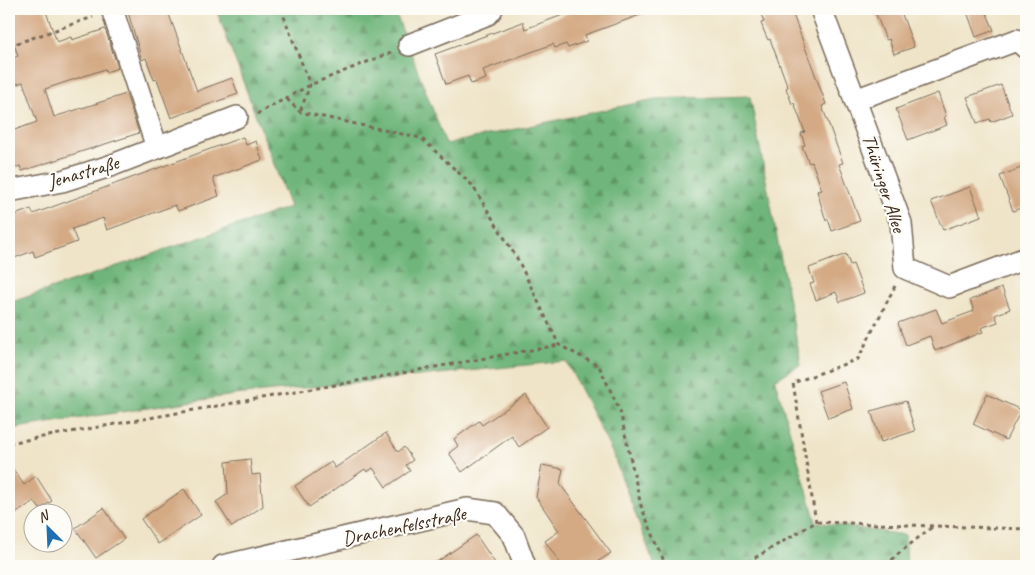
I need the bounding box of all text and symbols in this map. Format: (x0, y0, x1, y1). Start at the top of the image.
street label: Thüringer Allee (856, 131, 912, 237)
street label: Jenastraße (44, 150, 123, 194)
street label: Drachenfelsstraße (340, 500, 469, 551)
north arrow (22, 502, 72, 552)
text: N (35, 506, 52, 526)

